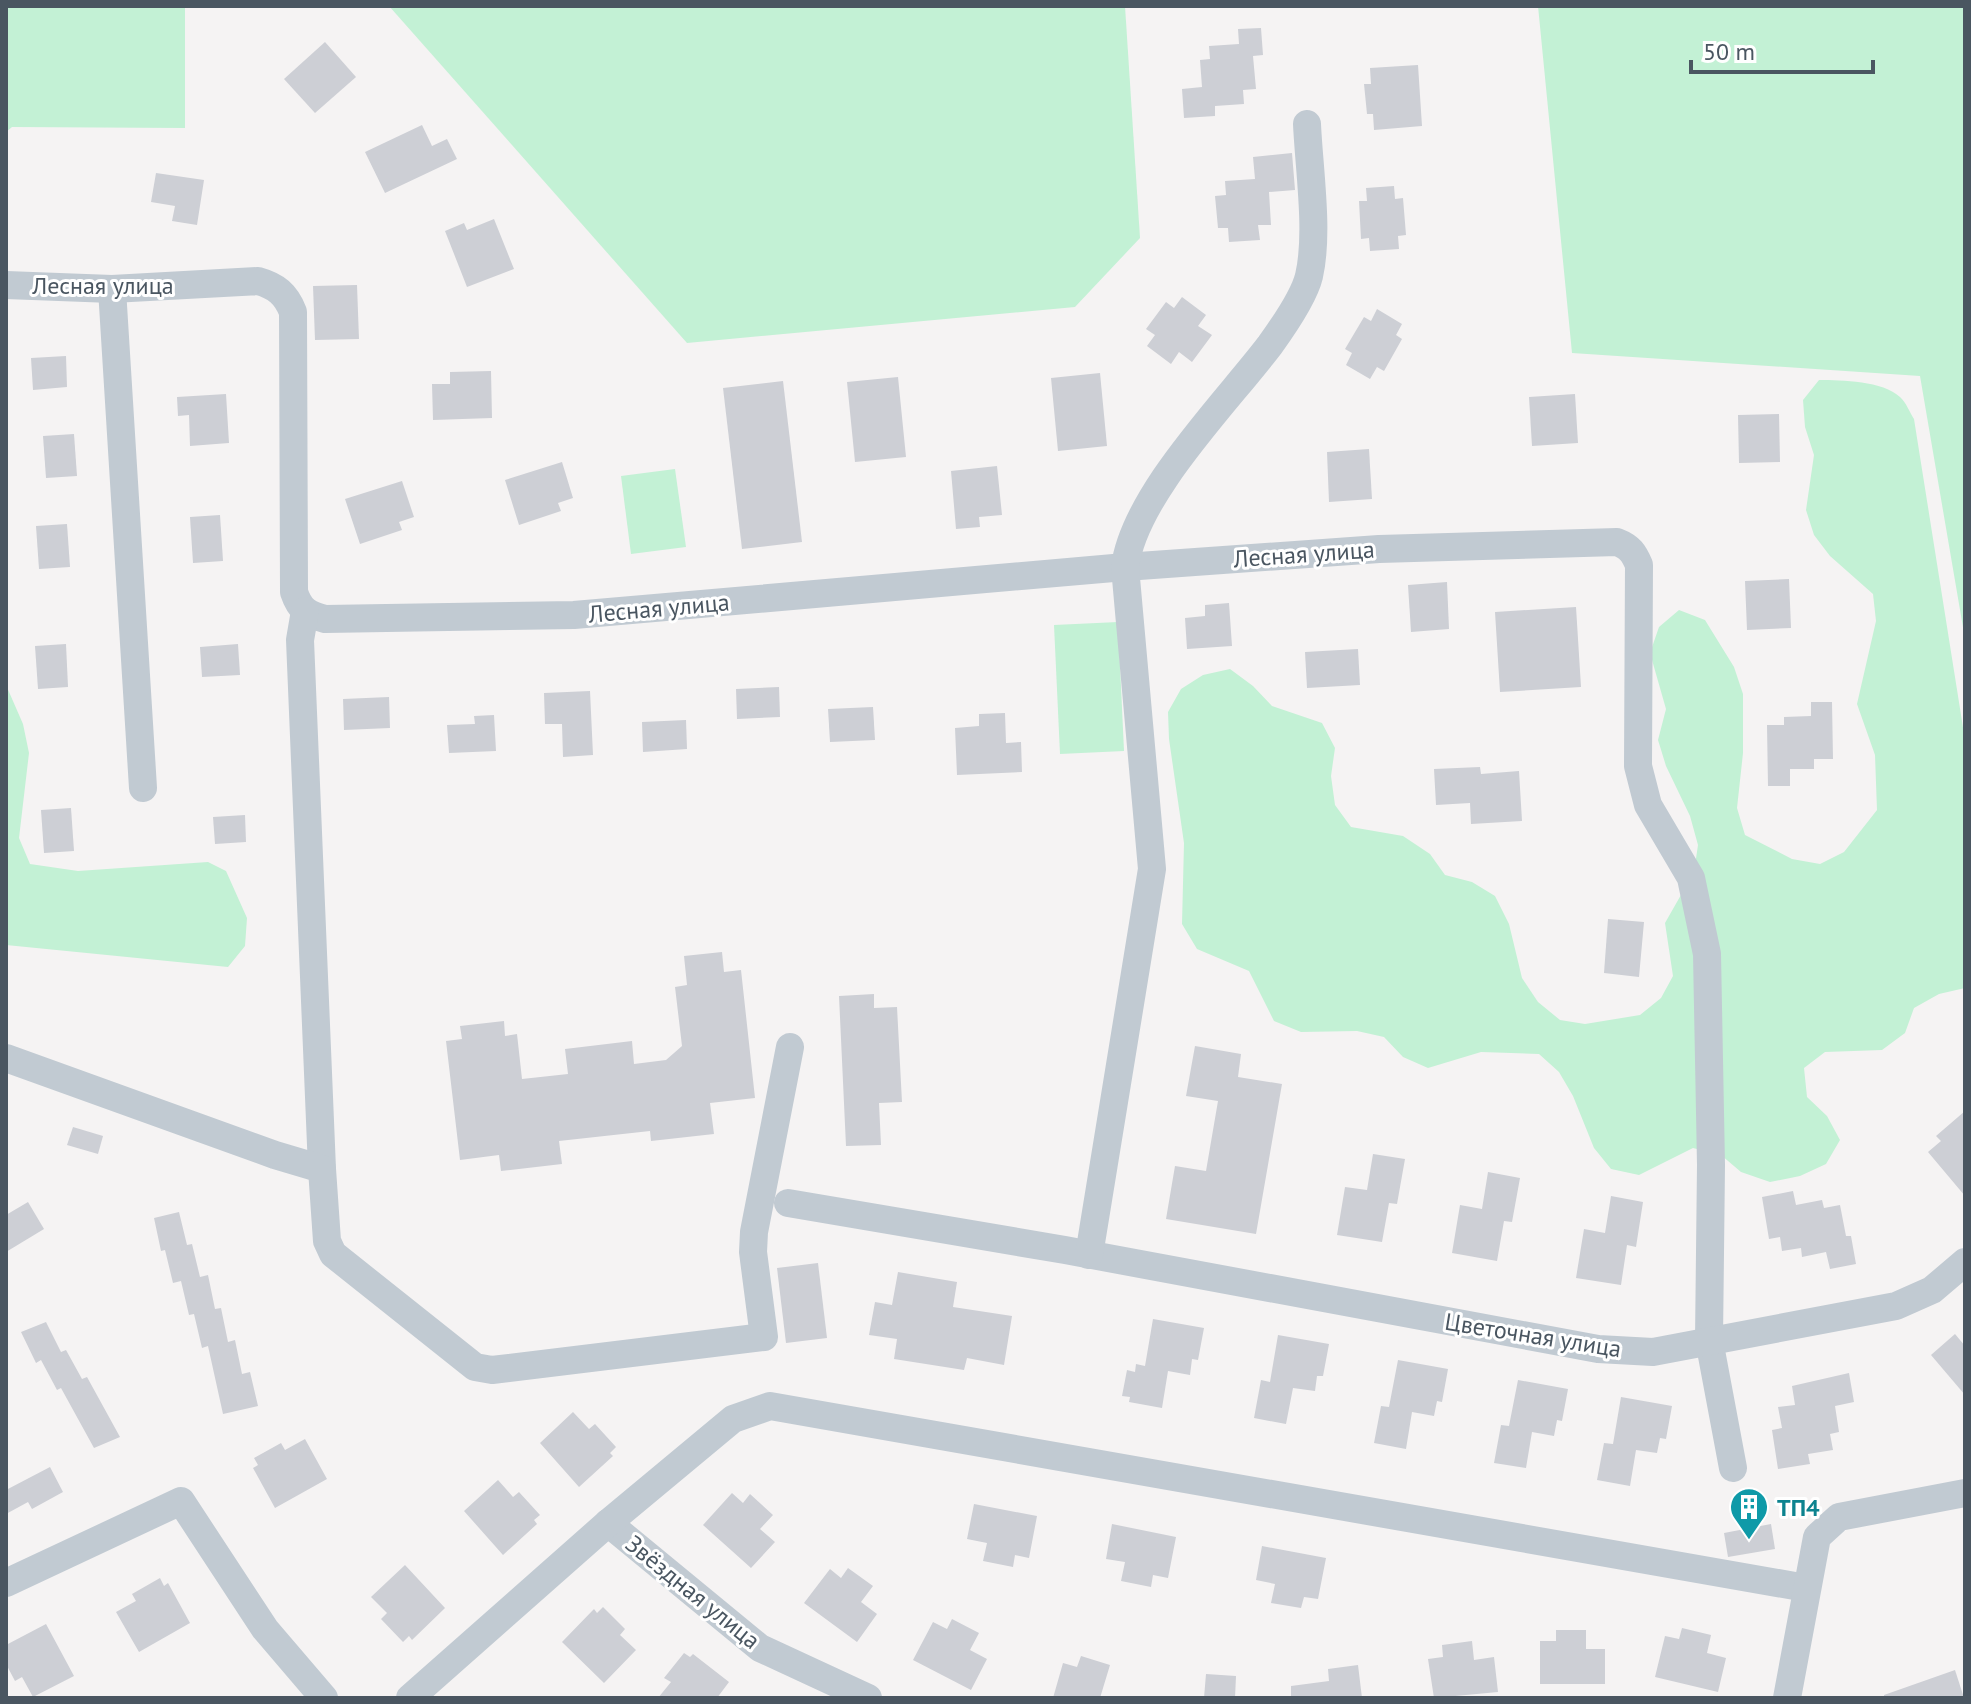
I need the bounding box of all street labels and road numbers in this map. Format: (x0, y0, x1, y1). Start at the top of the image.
street label: Лесная улица (31, 270, 174, 301)
street label: Лесная улица (1231, 534, 1376, 574)
street label: Лесная улица (586, 586, 731, 630)
street label: Цветочная улица (1443, 1306, 1623, 1364)
street label: Звёздная улица (619, 1528, 767, 1656)

